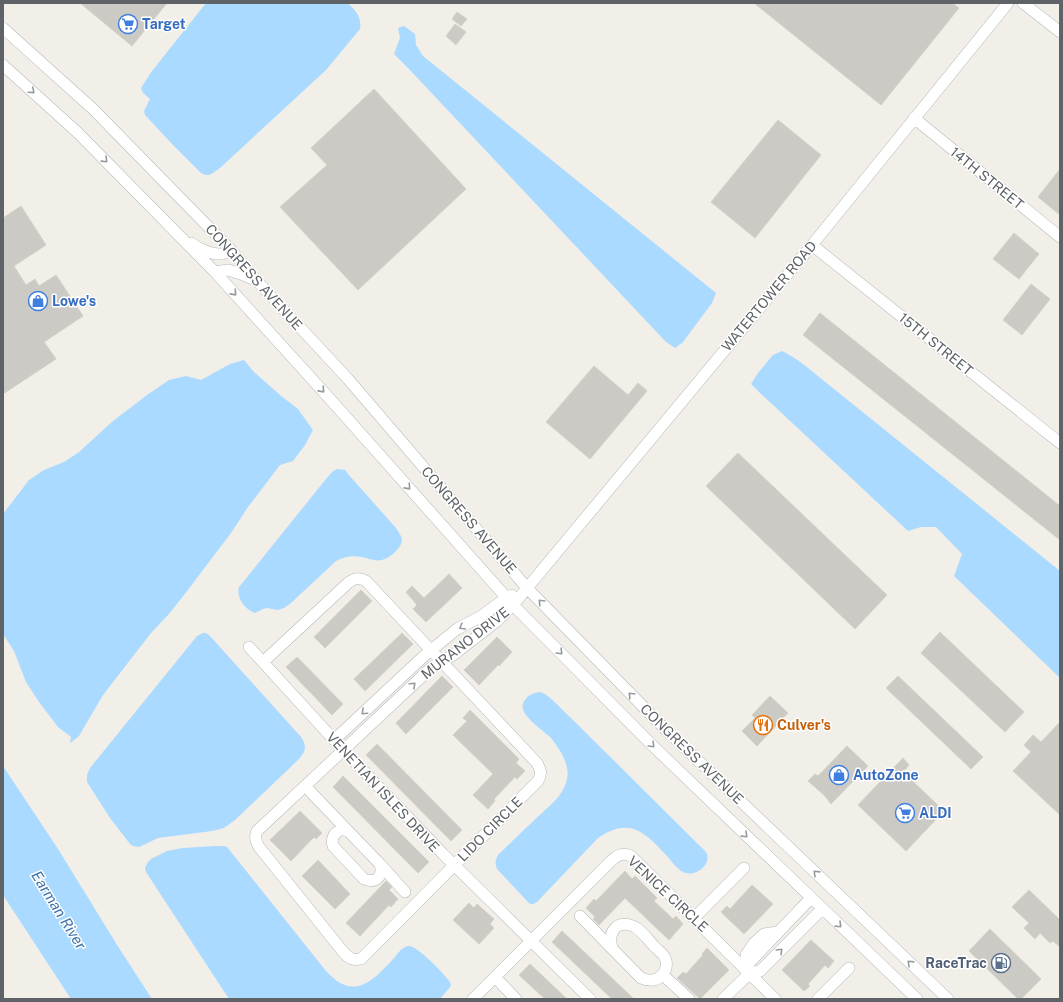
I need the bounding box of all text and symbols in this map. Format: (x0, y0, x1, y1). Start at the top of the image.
supermarket icon: Target (117, 13, 139, 35)
place label: Target (142, 16, 186, 32)
one-way arrow (27, 87, 35, 94)
street label: 14TH STREET (947, 144, 1027, 212)
one-way arrow (100, 155, 108, 163)
street label: CONGRESS AVENUE (202, 221, 306, 333)
street label: WATERTOWER ROAD (718, 238, 820, 354)
one-way arrow (230, 288, 237, 296)
shop icon: Lowe's (27, 290, 49, 312)
place label: Lowe's (52, 293, 96, 309)
street label: 15TH STREET (896, 309, 976, 379)
one-way arrow (317, 385, 324, 392)
street label: CONGRESS AVENUE (418, 463, 520, 577)
one-way arrow (403, 482, 410, 489)
one-way arrow (538, 599, 546, 607)
street label: MURANO DRIVE (418, 604, 512, 682)
one-way arrow (459, 622, 466, 629)
one-way arrow (555, 647, 563, 655)
one-way arrow (408, 682, 416, 690)
one-way arrow (629, 692, 636, 700)
street label: CONGRESS AVENUE (637, 701, 747, 807)
one-way arrow (361, 707, 369, 715)
restaurant icon: Culver's (752, 714, 774, 736)
place label: Culver's (777, 717, 831, 733)
street label: VENETIAN ISLES DRIVE (323, 729, 443, 855)
one-way arrow (647, 740, 655, 748)
shop icon: AutoZone (828, 764, 850, 786)
place label: AutoZone (853, 767, 919, 783)
street label: LIDO CIRCLE (454, 793, 526, 865)
supermarket icon: ALDI (894, 802, 916, 824)
place label: ALDI (919, 805, 952, 821)
one-way arrow (740, 830, 748, 838)
street label: VENICE CIRCLE (625, 853, 711, 935)
water label: Earman River (28, 868, 90, 953)
one-way arrow (813, 870, 821, 878)
one-way arrow (834, 920, 842, 928)
one-way arrow (775, 948, 783, 956)
fuel station icon: RaceTrac (990, 952, 1012, 974)
place label: RaceTrac (925, 955, 987, 971)
one-way arrow (907, 960, 914, 967)

